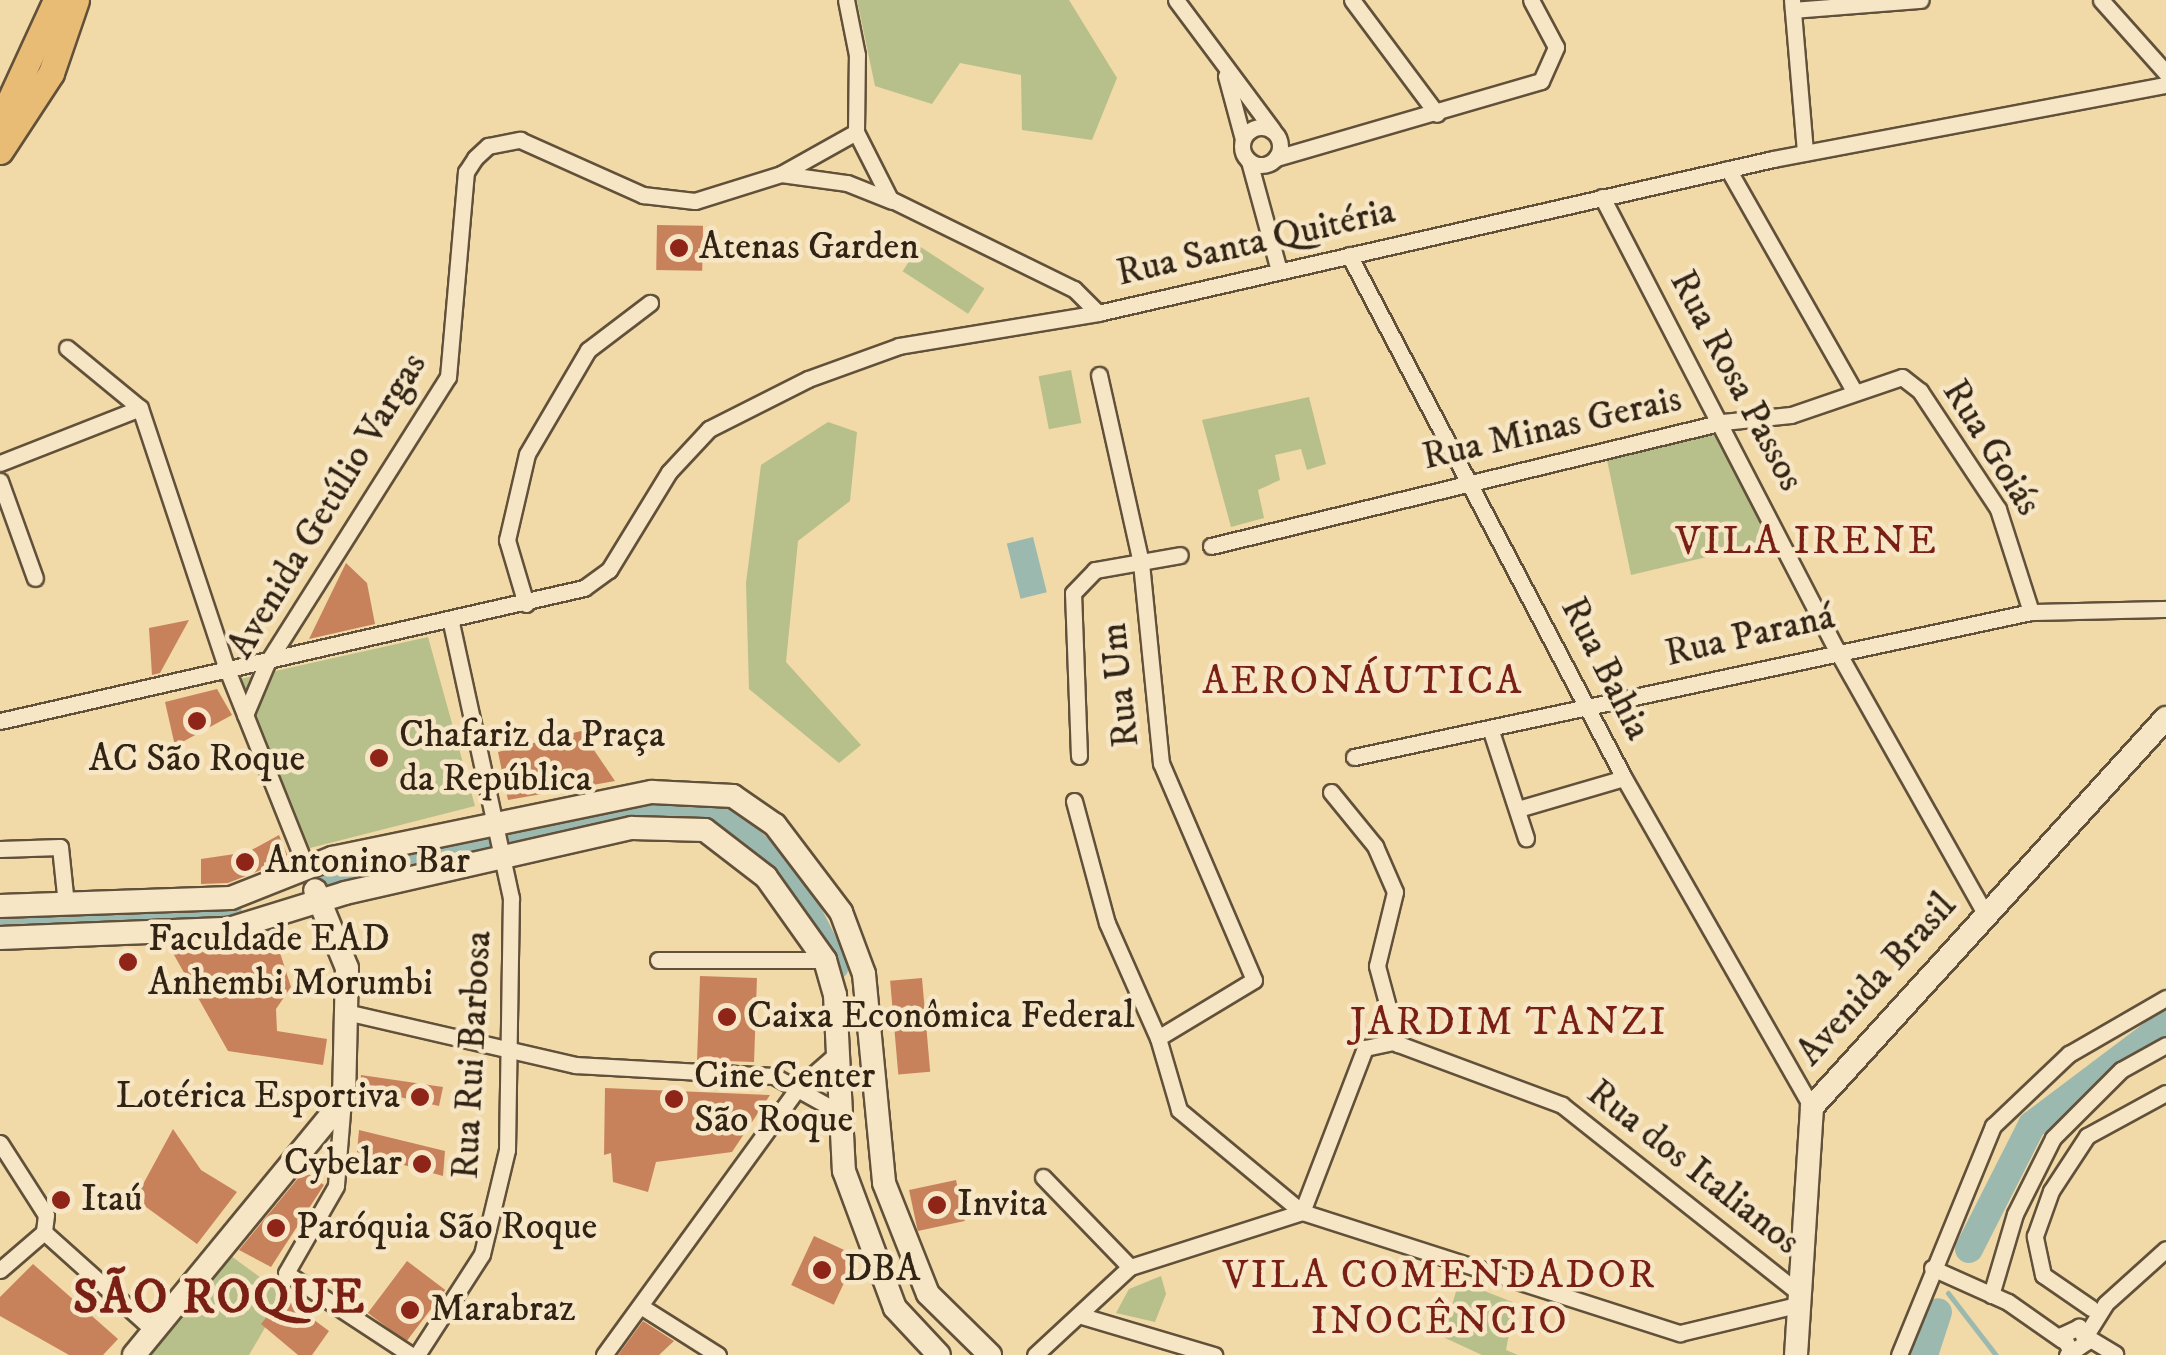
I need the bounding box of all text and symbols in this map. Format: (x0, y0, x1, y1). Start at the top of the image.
street label: Rua Santa Quitéria (1112, 189, 1400, 297)
place label: Atenas Garden (699, 225, 919, 271)
marker: Atenas Garden (668, 237, 690, 259)
street label: Rua Rosa Passos (1659, 263, 1813, 499)
street label: Avenida Getúlio Vargas (219, 345, 437, 667)
street label: Rua Goiás (1931, 372, 2051, 524)
street label: Rua Minas Gerais (1418, 377, 1686, 481)
district label: VILA IRENE (1676, 518, 1938, 566)
street label: Rua Bahia (1550, 590, 1660, 748)
street label: Rua Paraná (1661, 594, 1839, 678)
street label: Rua Um (1092, 620, 1150, 750)
district label: AERONÁUTICA (1202, 658, 1524, 706)
marker: AC São Roque (186, 710, 208, 732)
place label: Chafariz da Praça da República (399, 713, 665, 802)
place label: AC São Roque (89, 737, 305, 783)
marker: Chafariz da Praça da República (368, 747, 390, 769)
place label: Antonino Bar (265, 839, 470, 885)
marker: Antonino Bar (234, 851, 256, 873)
street label: Avenida Brasil (1788, 884, 1966, 1076)
place label: Faculdade EAD Anhembi Morumbi (148, 917, 433, 1006)
street label: Rua Rui Barbosa (444, 930, 502, 1180)
marker: Faculdade EAD Anhembi Morumbi (117, 951, 139, 973)
place label: Caixa Econômica Federal (747, 994, 1135, 1040)
district label: JARDIM TANZI (1350, 999, 1668, 1047)
marker: Caixa Econômica Federal (716, 1006, 738, 1028)
place label: Cine Center São Roque (694, 1054, 875, 1144)
street label: Rua dos Italianos (1577, 1071, 1809, 1265)
place label: Lotérica Esportiva (116, 1074, 400, 1120)
marker: Lotérica Esportiva (409, 1086, 431, 1108)
marker: Cine Center São Roque (663, 1088, 685, 1110)
place label: Cybelar (284, 1141, 402, 1187)
marker: Cybelar (411, 1153, 433, 1175)
place label: Itaú (81, 1177, 143, 1223)
place label: Invita (957, 1182, 1047, 1228)
marker: Itaú (50, 1189, 72, 1211)
marker: Invita (926, 1194, 948, 1216)
place label: Paróquia São Roque (296, 1205, 597, 1251)
marker: Paróquia São Roque (265, 1217, 287, 1239)
place label: DBA (844, 1247, 920, 1293)
district label: VILA COMENDADOR INOCÊNCIO (1223, 1252, 1657, 1346)
marker: DBA (809, 1257, 835, 1283)
district label: SÃO ROQUE (73, 1270, 367, 1328)
place label: Marabraz (430, 1287, 576, 1333)
marker: Marabraz (399, 1299, 421, 1321)

